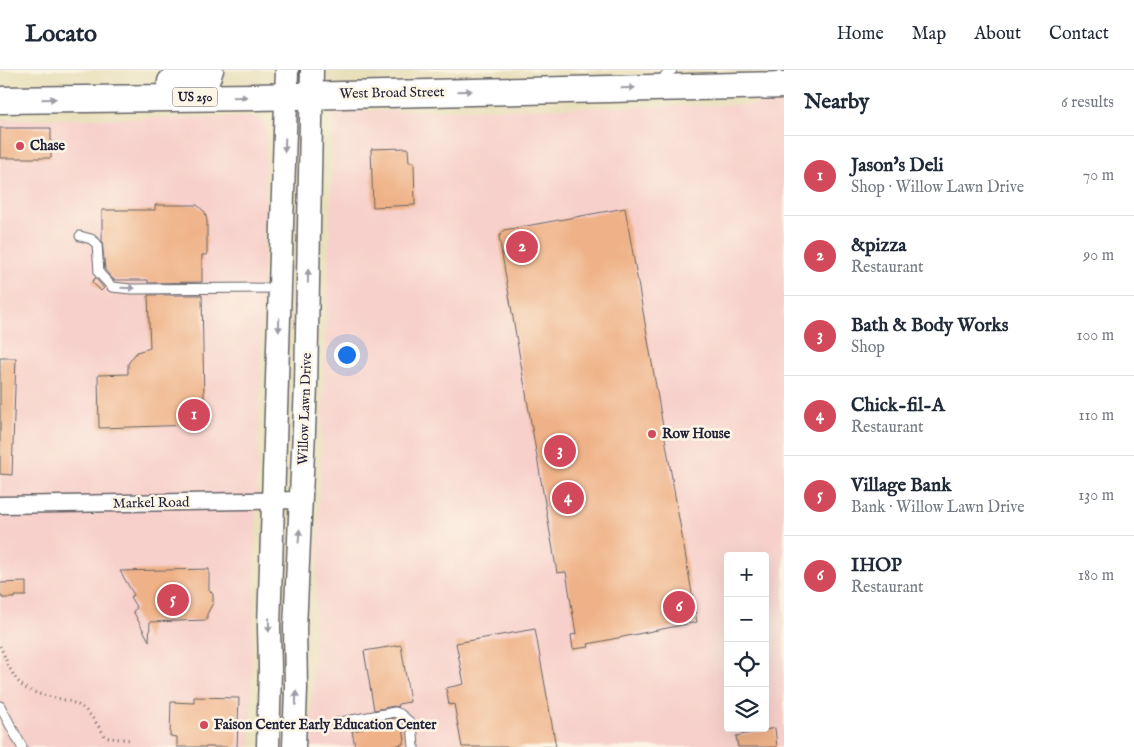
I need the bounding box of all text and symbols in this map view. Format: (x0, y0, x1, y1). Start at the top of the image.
text: Locato (25, 19, 97, 50)
text: Home (837, 23, 884, 46)
text: Map (912, 23, 946, 46)
text: About (974, 23, 1021, 46)
text: Contact (1049, 23, 1109, 46)
street label: West Broad Street (339, 83, 445, 103)
one-way arrow (620, 84, 636, 92)
one-way arrow (458, 87, 474, 95)
road number: US 250 (172, 88, 218, 106)
text: Nearby (804, 89, 869, 116)
one-way arrow (232, 93, 248, 101)
text: 6 results (1061, 93, 1114, 113)
one-way arrow (41, 95, 57, 103)
place label: Chase (30, 137, 65, 155)
one-way arrow (281, 137, 289, 153)
marker: Chase (14, 140, 26, 152)
text: Jason's Deli (851, 154, 944, 178)
text: 1 (817, 166, 823, 186)
text: 70 m (1083, 166, 1114, 186)
text: Shop · Willow Lawn Drive (851, 178, 1024, 198)
pin: 2 (506, 228, 538, 266)
text: &pizza (851, 234, 906, 258)
text: 2 (816, 246, 824, 266)
text: 90 m (1083, 246, 1114, 266)
text: Restaurant (851, 258, 924, 278)
one-way arrow (304, 268, 312, 284)
one-way arrow (120, 285, 136, 293)
text: Bath & Body Works (851, 314, 1008, 338)
one-way arrow (275, 317, 283, 333)
text: 3 (817, 326, 823, 346)
text: 100 m (1077, 326, 1114, 346)
text: Shop (851, 338, 885, 358)
your location (334, 342, 360, 368)
street label: Willow Lawn Drive (294, 352, 316, 466)
text: Chick-fil-A (851, 394, 945, 418)
pin: 1 (178, 396, 210, 434)
text: 4 (816, 406, 824, 426)
text: 110 m (1078, 406, 1114, 426)
text: Restaurant (851, 418, 924, 438)
place label: Row House (662, 425, 731, 443)
marker: Row House (646, 428, 658, 440)
pin: 3 (544, 432, 576, 470)
text: Village Bank (851, 474, 951, 498)
pin: 4 (552, 479, 584, 517)
text: 5 (817, 486, 823, 506)
text: 130 m (1078, 486, 1114, 506)
street label: Markel Road (113, 493, 190, 513)
text: Bank · Willow Lawn Drive (851, 498, 1025, 518)
one-way arrow (295, 528, 303, 544)
map controls (724, 552, 769, 732)
button: + (724, 552, 769, 597)
text: IHOP (851, 554, 902, 578)
text: 6 (817, 566, 823, 586)
text: 180 m (1078, 566, 1114, 586)
text: Restaurant (851, 578, 924, 598)
pin: 5 (157, 581, 189, 619)
pin: 6 (663, 588, 695, 626)
button: − (724, 597, 769, 642)
one-way arrow (265, 617, 273, 633)
button: locate (724, 642, 769, 687)
button: layers (724, 687, 769, 732)
one-way arrow (292, 690, 300, 706)
place label: Faison Center Early Education Center (214, 716, 437, 734)
marker: Faison Center Early Education Center (198, 719, 210, 731)

